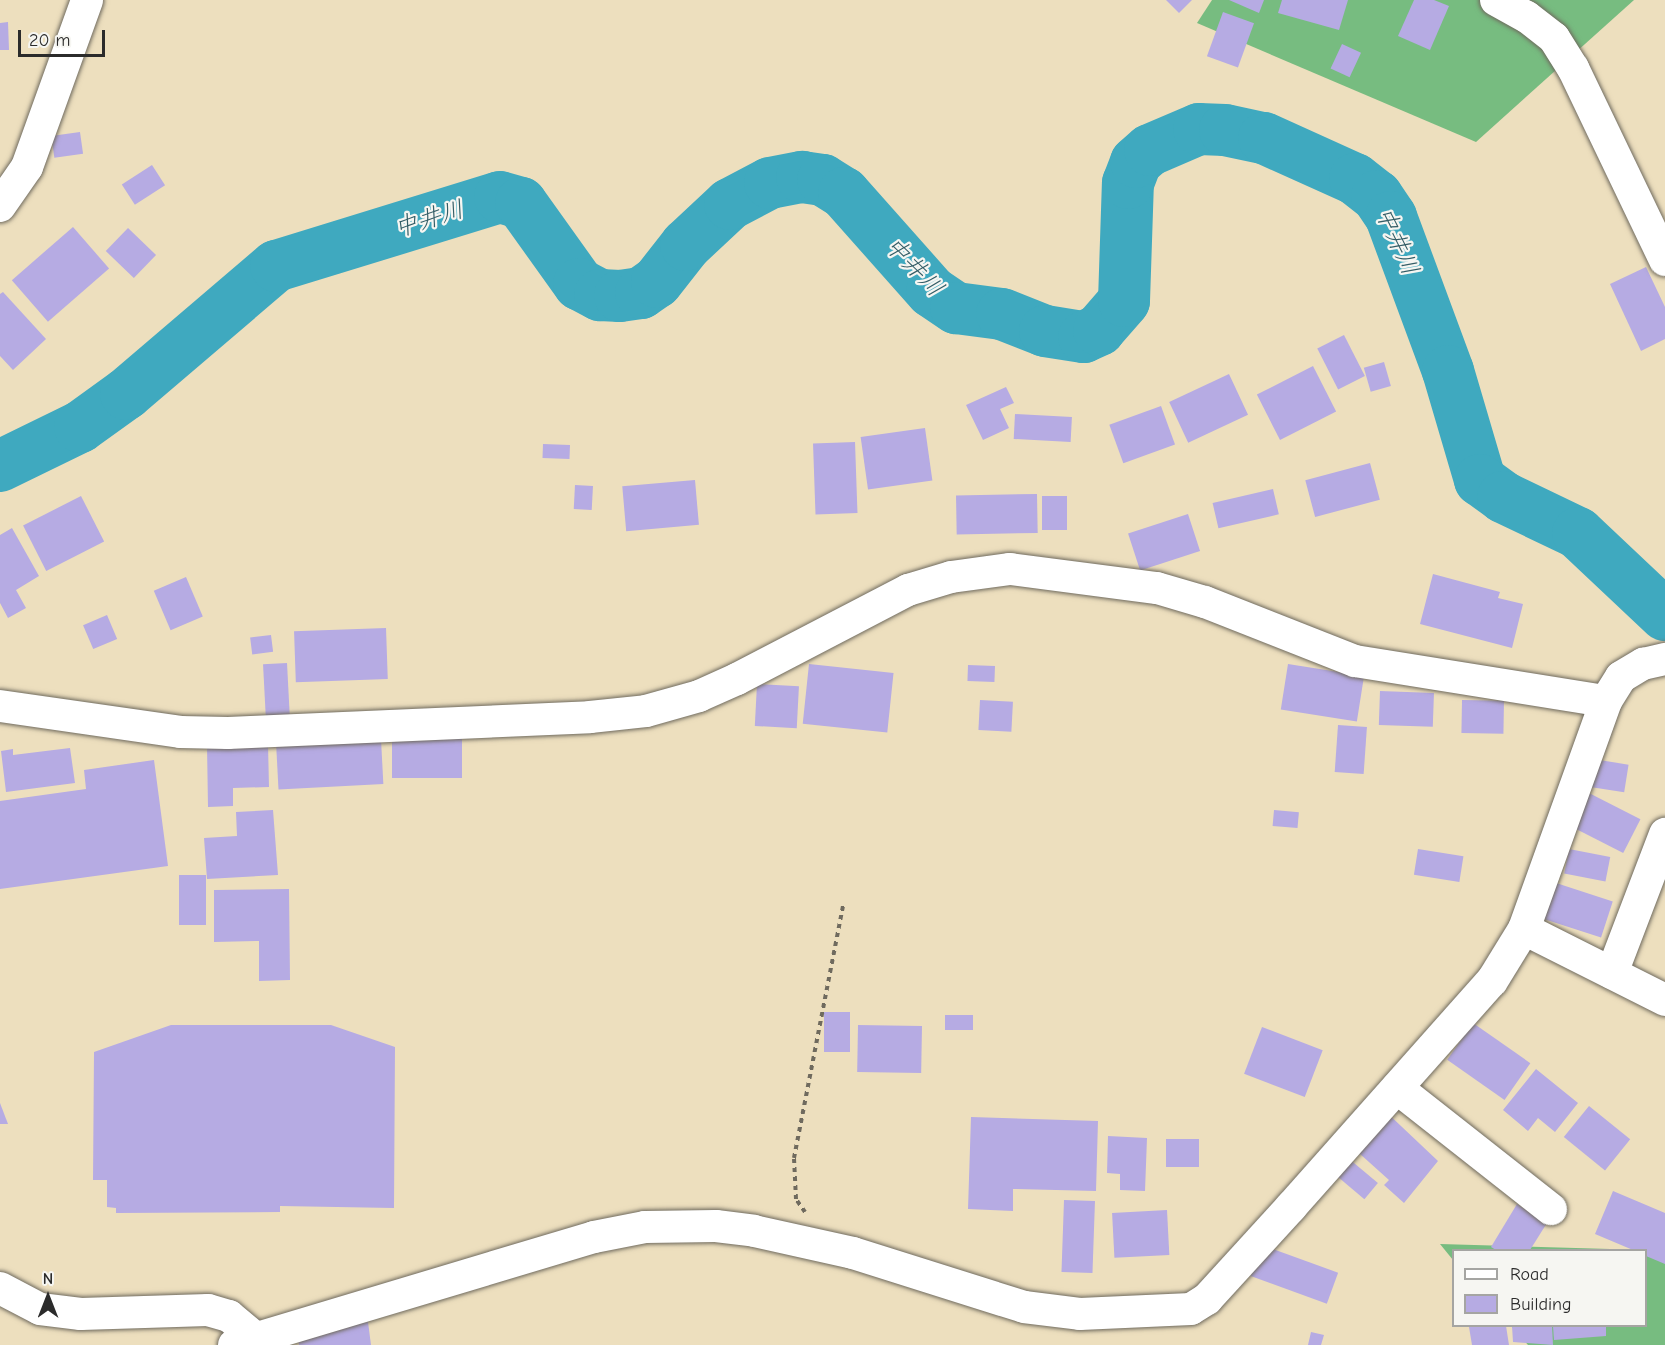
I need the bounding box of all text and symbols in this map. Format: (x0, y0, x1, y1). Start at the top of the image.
scale bar (21, 18, 108, 56)
text: 20 m (29, 30, 70, 51)
water label: 中井川 (390, 195, 468, 243)
water label: 中井川 (1369, 202, 1425, 280)
water label: 中井川 (879, 231, 949, 303)
legend (1452, 1249, 1647, 1327)
text: Road (1510, 1264, 1549, 1285)
north arrow (18, 1267, 78, 1327)
text: N (43, 1270, 53, 1288)
text: Building (1510, 1294, 1572, 1315)

